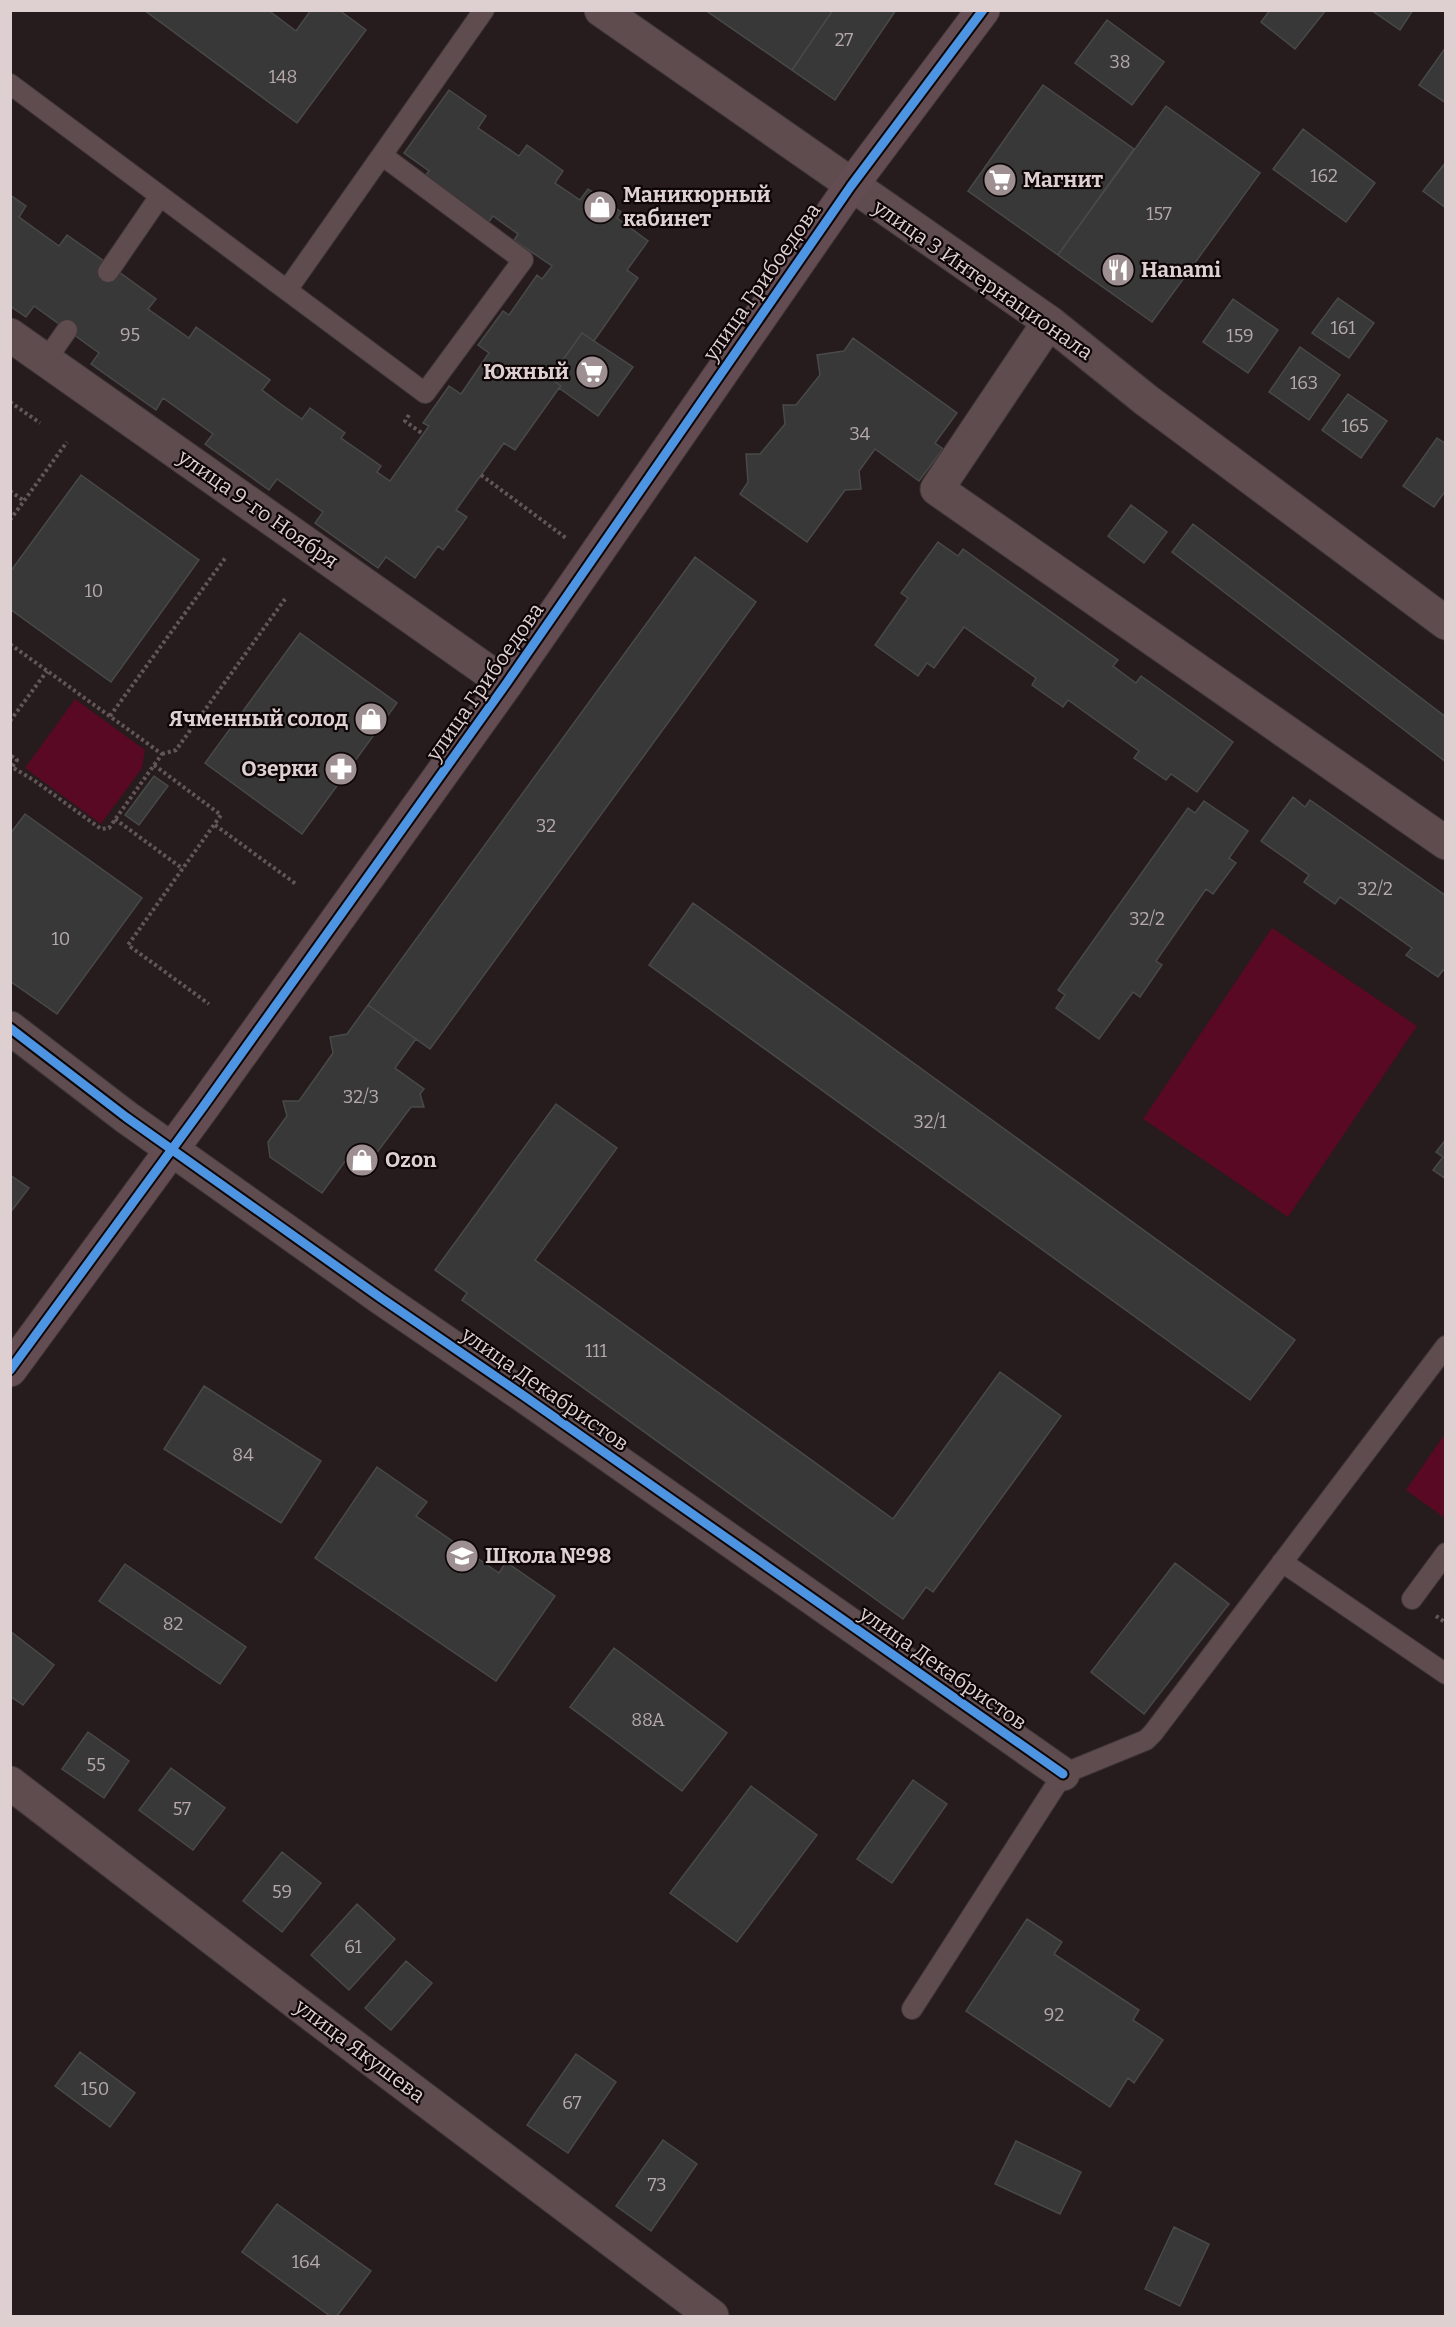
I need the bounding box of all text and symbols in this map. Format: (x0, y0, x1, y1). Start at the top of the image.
house number: 27 (835, 29, 853, 51)
house number: 38 (1109, 51, 1131, 73)
house number: 148 (269, 66, 297, 88)
supermarket icon: Магнит (982, 162, 1018, 198)
house number: 162 (1310, 165, 1338, 187)
place label: Магнит (1023, 167, 1104, 193)
place label: Маникюрный кабинет (623, 182, 771, 232)
shop icon: Маникюрный кабинет (582, 189, 618, 225)
street label: улица 3 Интернационала (867, 194, 1098, 366)
street label: улица Грибоедова (697, 198, 827, 367)
house number: 157 (1146, 203, 1172, 225)
restaurant icon: Hanami (1100, 252, 1136, 288)
place label: Hanami (1141, 257, 1221, 283)
house number: 161 (1331, 317, 1356, 339)
house number: 95 (120, 324, 140, 346)
house number: 159 (1226, 325, 1254, 347)
supermarket icon: Южный (574, 354, 610, 390)
place label: Южный (483, 359, 569, 385)
house number: 163 (1290, 372, 1318, 394)
house number: 165 (1341, 415, 1369, 437)
house number: 34 (850, 423, 871, 445)
street label: улица 9-го Ноября (172, 443, 343, 574)
house number: 10 (85, 580, 103, 602)
street label: улица Грибоедова (420, 598, 550, 767)
shop icon: Ячменный солод (353, 701, 389, 737)
place label: Ячменный солод (169, 706, 348, 732)
pharmacy icon: Озерки (323, 751, 359, 787)
place label: Озерки (241, 756, 318, 782)
house number: 32 (536, 815, 556, 837)
house number: 32/2 (1357, 878, 1393, 900)
house number: 32/2 (1129, 908, 1165, 930)
house number: 10 (52, 928, 70, 950)
house number: 32/3 (343, 1086, 379, 1108)
house number: 32/1 (913, 1111, 947, 1133)
shop icon: Ozon (344, 1142, 380, 1178)
place label: Ozon (385, 1147, 437, 1173)
street label: улица Декабристов (455, 1321, 634, 1457)
house number: 111 (585, 1340, 608, 1362)
house number: 84 (232, 1444, 254, 1466)
school or university icon: Школа №98 (444, 1538, 480, 1574)
place label: Школа №98 (485, 1543, 611, 1569)
street label: улица Декабристов (853, 1600, 1032, 1736)
house number: 82 (163, 1613, 183, 1635)
house number: 88А (631, 1709, 665, 1731)
house number: 55 (86, 1754, 106, 1776)
house number: 57 (173, 1798, 191, 1820)
house number: 59 (272, 1881, 292, 1903)
house number: 61 (344, 1936, 363, 1958)
street label: улица Якушева (289, 1993, 431, 2109)
house number: 92 (1044, 2004, 1064, 2026)
house number: 150 (81, 2078, 109, 2100)
house number: 67 (562, 2092, 582, 2114)
house number: 73 (648, 2174, 666, 2196)
house number: 164 (292, 2251, 321, 2273)

